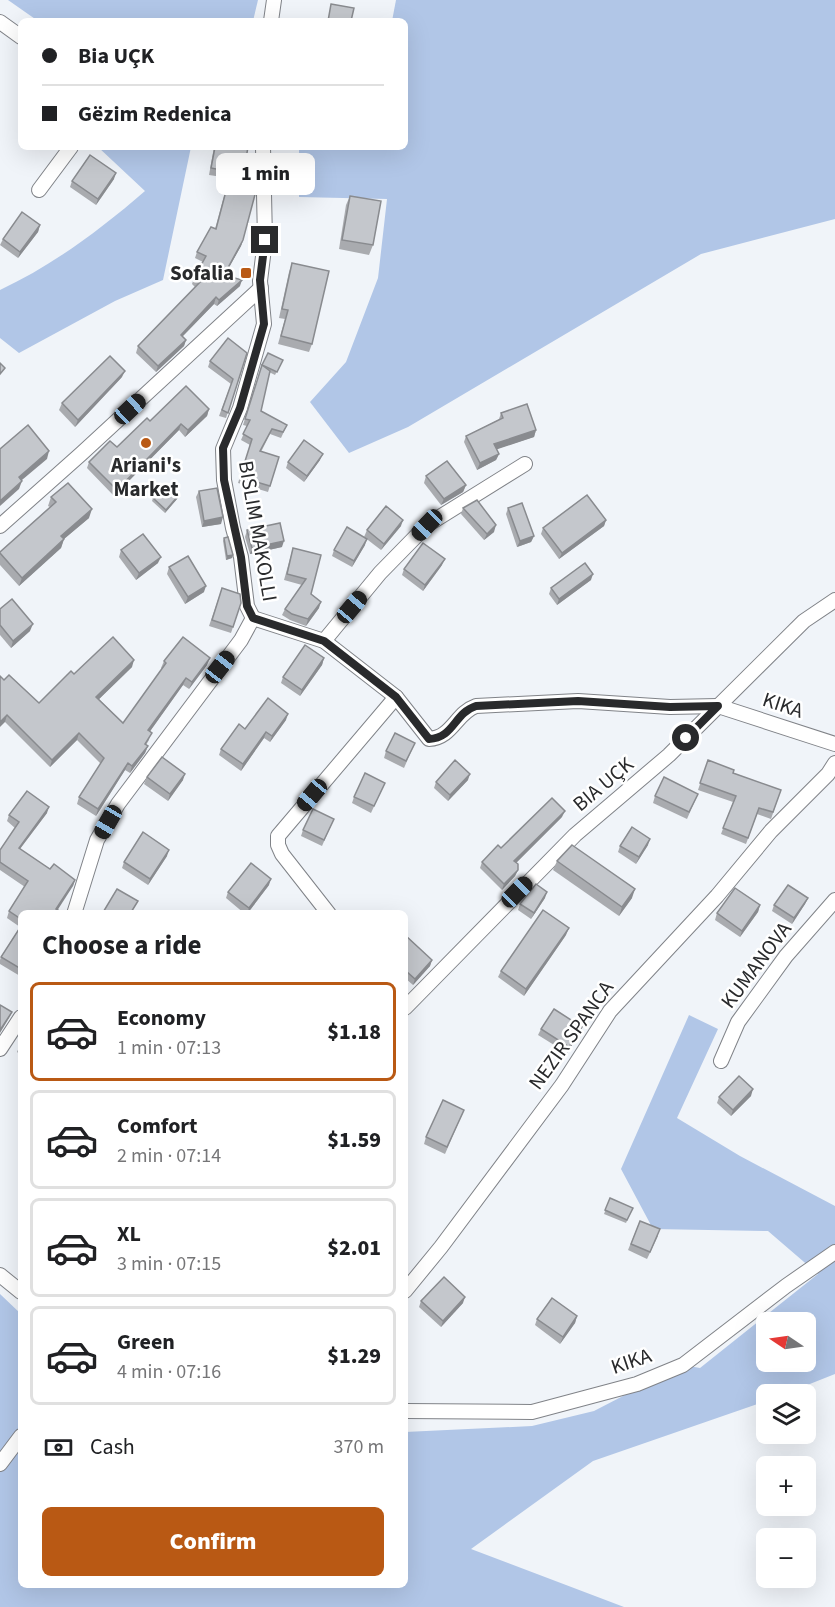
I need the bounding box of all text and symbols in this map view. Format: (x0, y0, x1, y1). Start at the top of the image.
text: Bia UÇK (78, 40, 154, 72)
text: Gëzim Redenica (78, 98, 232, 130)
callout: 1 min (216, 153, 314, 195)
text: 1 min (241, 160, 290, 188)
route end (251, 226, 278, 253)
place label: Sofalia (170, 258, 234, 288)
marker: Sofalia (239, 266, 253, 280)
car (111, 390, 149, 428)
marker: Ariani's Market (139, 436, 153, 450)
place label: Ariani's Market (110, 450, 181, 504)
street label: BISLIM MAKOLLI (231, 458, 285, 604)
car (408, 506, 446, 544)
car (334, 587, 370, 627)
car (202, 647, 238, 687)
street label: KIKA (759, 684, 808, 726)
route start (672, 724, 699, 751)
street label: BIA UÇK (566, 749, 641, 818)
car (294, 775, 330, 815)
car (91, 802, 125, 842)
car (498, 873, 536, 911)
street label: KUMANOVA (714, 915, 799, 1014)
text: Choose a ride (42, 926, 202, 965)
street label: NEZIR SPANCA (521, 974, 621, 1096)
text: Economy (117, 1002, 206, 1034)
icon: car (45, 1005, 99, 1059)
text: $1.18 (327, 1016, 381, 1048)
text: 1 min · 07:13 (117, 1034, 221, 1062)
text: Comfort (117, 1110, 198, 1142)
icon: car (45, 1113, 99, 1167)
text: $1.59 (327, 1124, 381, 1156)
text: 2 min · 07:14 (117, 1142, 221, 1170)
text: XL (117, 1218, 141, 1250)
icon: car (45, 1221, 99, 1275)
text: $2.01 (327, 1232, 381, 1264)
text: 3 min · 07:15 (117, 1250, 221, 1278)
north arrow (756, 1312, 816, 1372)
map controls (756, 1312, 816, 1588)
text: Green (117, 1326, 175, 1358)
icon: car (45, 1329, 99, 1383)
text: $1.29 (327, 1340, 381, 1372)
street label: KIKA (607, 1340, 656, 1382)
text: 4 min · 07:16 (117, 1358, 221, 1386)
button: layers (756, 1384, 816, 1444)
icon: cash (42, 1431, 75, 1464)
text: Cash (90, 1431, 135, 1463)
text: 370 m (334, 1433, 384, 1461)
button: + (756, 1456, 816, 1516)
button: Confirm (42, 1507, 384, 1576)
button: − (756, 1528, 816, 1588)

